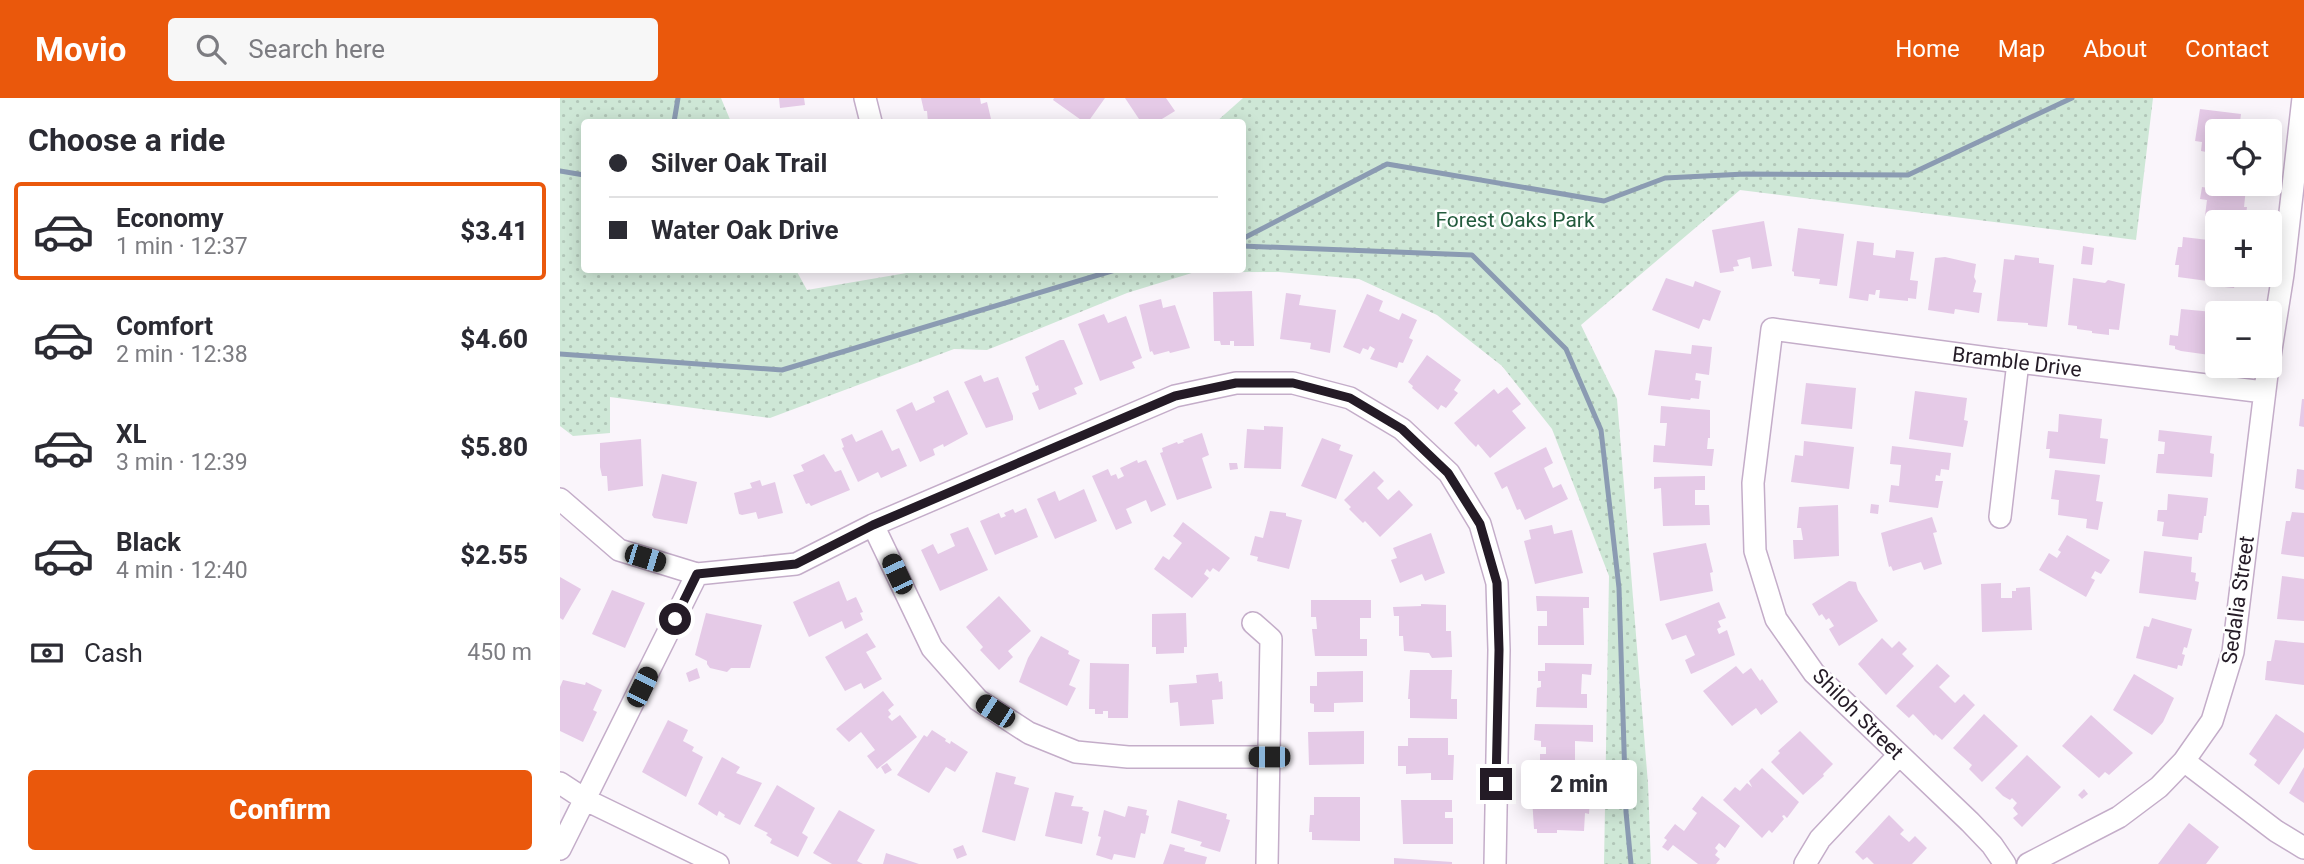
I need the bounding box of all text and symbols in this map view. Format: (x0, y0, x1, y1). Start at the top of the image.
search box (168, 18, 658, 81)
text: Movio (35, 30, 126, 69)
icon: search (192, 30, 230, 68)
text: Search here (248, 34, 385, 64)
text: Home (1895, 35, 1960, 63)
text: Map (1998, 35, 2045, 63)
text: About (2083, 35, 2147, 63)
text: Contact (2185, 35, 2269, 63)
map controls (2205, 119, 2282, 378)
button: locate (2205, 119, 2282, 196)
text: Choose a ride (28, 121, 225, 159)
text: Silver Oak Trail (651, 148, 827, 178)
icon: car (32, 200, 95, 263)
text: Economy (116, 203, 223, 233)
park label: Forest Oaks Park (1435, 208, 1595, 232)
button: + (2205, 210, 2282, 287)
text: Water Oak Drive (651, 215, 839, 245)
text: $3.41 (460, 216, 528, 246)
text: 1 min · 12:37 (116, 233, 248, 260)
button: − (2205, 301, 2282, 378)
icon: car (32, 308, 95, 371)
text: Comfort (116, 311, 213, 341)
text: $4.60 (460, 324, 528, 354)
text: 2 min · 12:38 (116, 341, 248, 368)
street label: Bramble Drive (1951, 342, 2083, 382)
icon: car (32, 416, 95, 479)
text: XL (116, 419, 147, 449)
text: $5.80 (460, 432, 528, 462)
text: 3 min · 12:39 (116, 449, 248, 476)
icon: car (32, 524, 95, 587)
text: Black (116, 527, 181, 557)
street label: Sedalia Street (2217, 534, 2259, 666)
text: $2.55 (460, 540, 528, 570)
car (622, 542, 669, 574)
car (879, 551, 916, 597)
text: 4 min · 12:40 (116, 557, 248, 584)
route start (659, 603, 691, 635)
icon: cash (28, 634, 66, 672)
text: Cash (84, 638, 143, 668)
text: 450 m (467, 639, 532, 666)
car (624, 664, 661, 710)
street label: Shiloh Street (1808, 664, 1908, 764)
car (972, 691, 1019, 731)
car (1249, 747, 1291, 768)
callout: 2 min (1520, 760, 1636, 808)
route end (1480, 768, 1512, 800)
button: Confirm (28, 770, 532, 850)
text: 2 min (1550, 771, 1608, 798)

